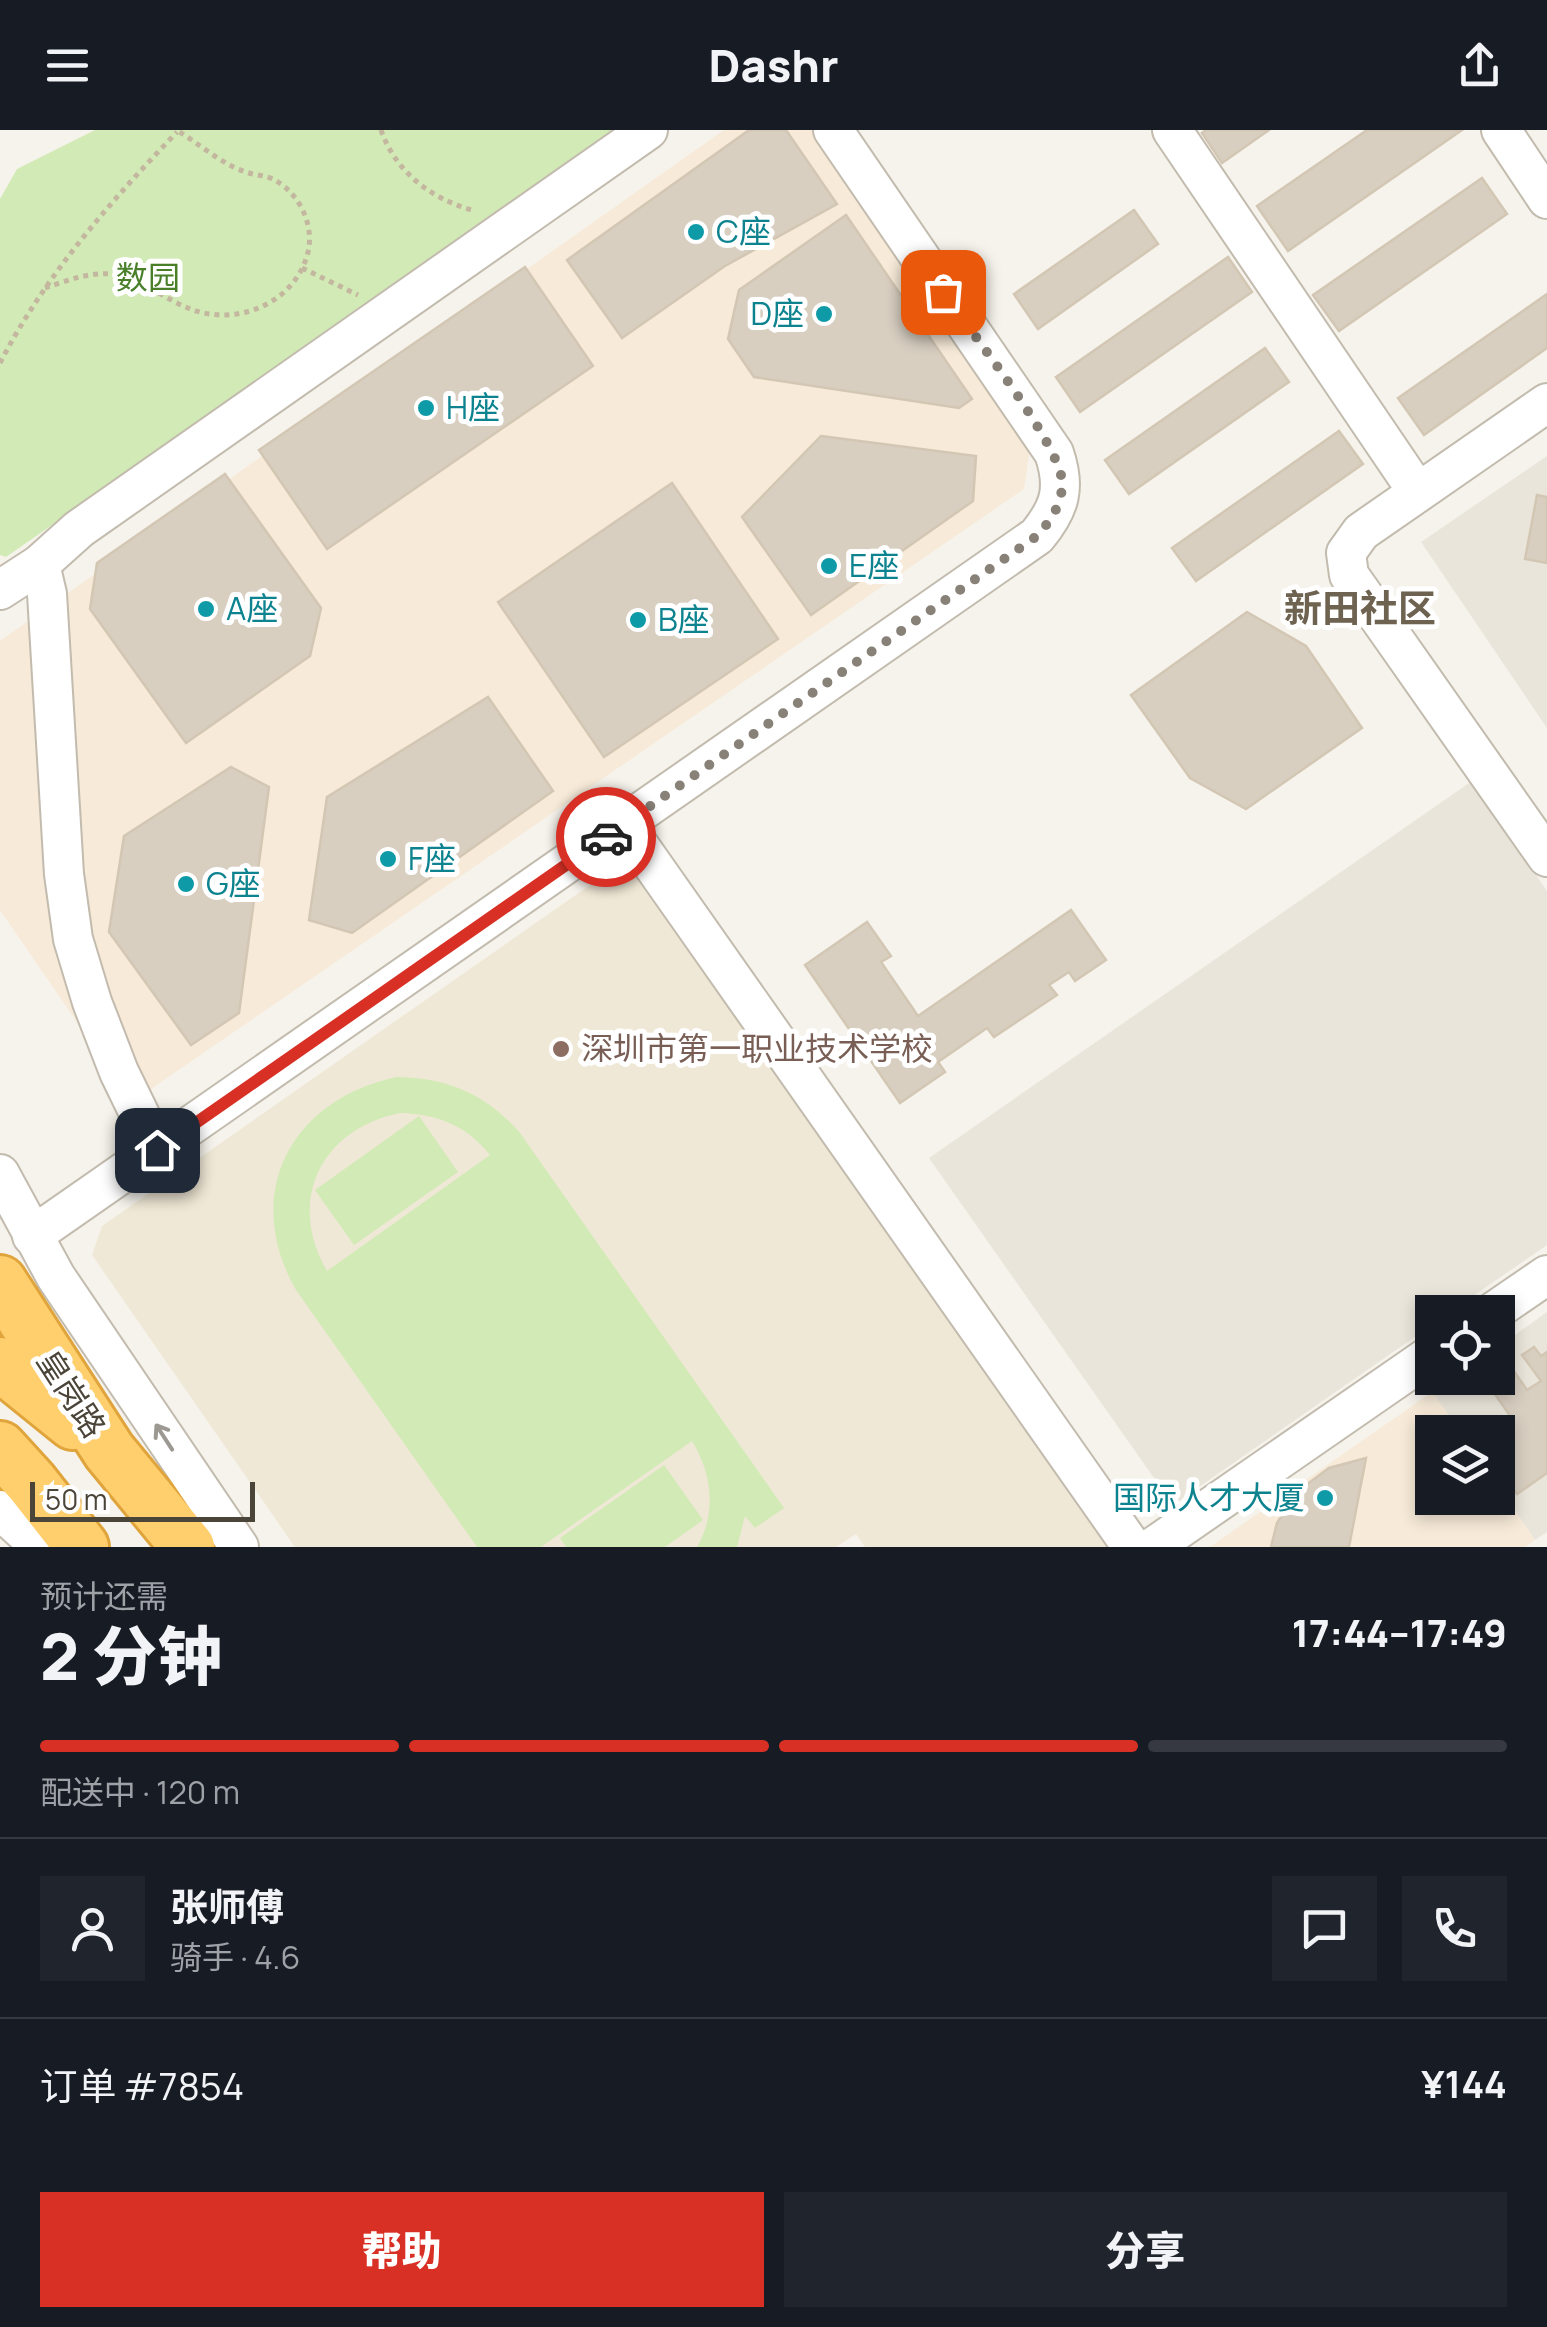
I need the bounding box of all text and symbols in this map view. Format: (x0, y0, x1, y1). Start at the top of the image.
text: Dashr (709, 34, 838, 96)
icon: menu (40, 38, 95, 93)
icon: share (1452, 38, 1507, 93)
place label: C座 (716, 209, 771, 253)
marker: C座 (685, 221, 707, 243)
pin (901, 250, 986, 335)
park label: 数园 (116, 255, 180, 299)
icon: bag (916, 265, 971, 320)
place label: D座 (751, 291, 804, 335)
marker: D座 (813, 303, 835, 325)
place label: H座 (446, 385, 500, 429)
marker: H座 (415, 397, 437, 419)
place label: E座 (849, 543, 899, 587)
marker: E座 (818, 555, 840, 577)
district label: 新田社区 (1284, 581, 1436, 633)
place label: A座 (226, 586, 278, 630)
place label: B座 (658, 597, 710, 641)
marker: A座 (195, 598, 217, 620)
marker: B座 (627, 609, 649, 631)
courier (556, 787, 656, 887)
icon: car (579, 810, 634, 865)
place label: F座 (408, 836, 456, 880)
marker: F座 (377, 848, 399, 870)
place label: G座 (206, 861, 261, 905)
marker: G座 (175, 873, 197, 895)
place label: 深圳市第一职业技术学校 (581, 1026, 933, 1070)
marker: 深圳市第一职业技术学校 (550, 1038, 572, 1060)
pin (115, 1108, 200, 1193)
icon: home (130, 1123, 185, 1178)
map controls (1415, 1295, 1515, 1515)
button: locate (1415, 1295, 1515, 1395)
street label: 皇岗路 (27, 1341, 116, 1446)
button: layers (1415, 1415, 1515, 1515)
one-way arrow (154, 1424, 175, 1452)
place label: 国际人才大厦 (1113, 1475, 1305, 1519)
scale bar (30, 1477, 255, 1522)
text: 50 m (45, 1480, 108, 1518)
marker: 国际人才大厦 (1314, 1487, 1336, 1509)
text: 预计还需 (40, 1574, 168, 1618)
text: 17:44–17:49 (1292, 1606, 1507, 1658)
text: 2 分钟 (40, 1611, 222, 1700)
text: 配送中 · 120 m (40, 1770, 240, 1814)
button: person (40, 1876, 145, 1981)
button: chat (1272, 1876, 1377, 1981)
button: phone (1402, 1876, 1507, 1981)
text: 张师傅 (170, 1880, 284, 1932)
text: 骑手 · 4.6 (170, 1935, 300, 1979)
text: ¥144 (1421, 2057, 1507, 2109)
text: 订单 #7854 (40, 2059, 244, 2111)
button: 帮助 (40, 2192, 764, 2307)
button: 分享 (784, 2192, 1507, 2307)

